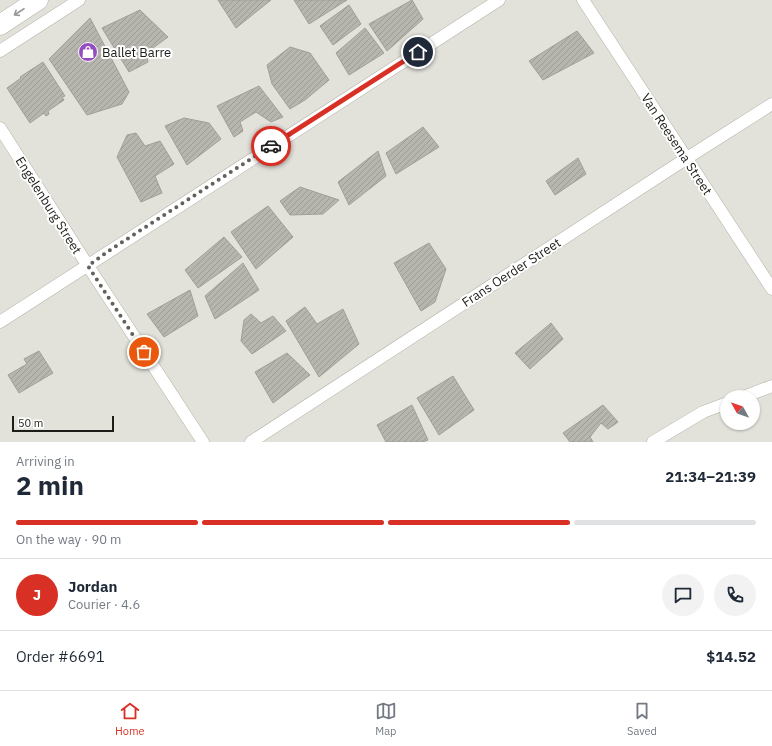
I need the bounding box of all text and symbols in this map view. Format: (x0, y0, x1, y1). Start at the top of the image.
one-way arrow (13, 9, 25, 17)
pin (401, 35, 435, 69)
shop icon: Ballet Barre (77, 41, 99, 63)
icon: home (407, 41, 429, 63)
place label: Ballet Barre (102, 44, 171, 61)
street label: Van Reesema Street (637, 90, 716, 198)
courier (251, 126, 291, 166)
icon: car (260, 135, 282, 157)
street label: Engelenburg Street (12, 153, 85, 257)
street label: Frans Oerder Street (459, 234, 564, 311)
pin (127, 335, 161, 369)
icon: bag (133, 341, 155, 363)
north arrow (720, 390, 760, 430)
map controls (720, 390, 760, 430)
scale bar (12, 414, 114, 433)
text: 50 m (18, 416, 43, 430)
text: Arriving in (16, 453, 75, 470)
text: 21:34–21:39 (665, 467, 756, 486)
text: 2 min (16, 468, 84, 502)
text: On the way · 90 m (16, 531, 121, 548)
button: chat (662, 574, 704, 616)
button: phone (714, 574, 756, 616)
text: Jordan (68, 577, 117, 596)
text: J (33, 585, 41, 604)
text: Courier · 4.6 (68, 596, 140, 613)
text: Order #6691 (16, 647, 105, 666)
text: $14.52 (706, 647, 756, 666)
tab: Home (115, 700, 145, 738)
tab: Map (375, 700, 397, 738)
tab: Saved (627, 700, 657, 738)

